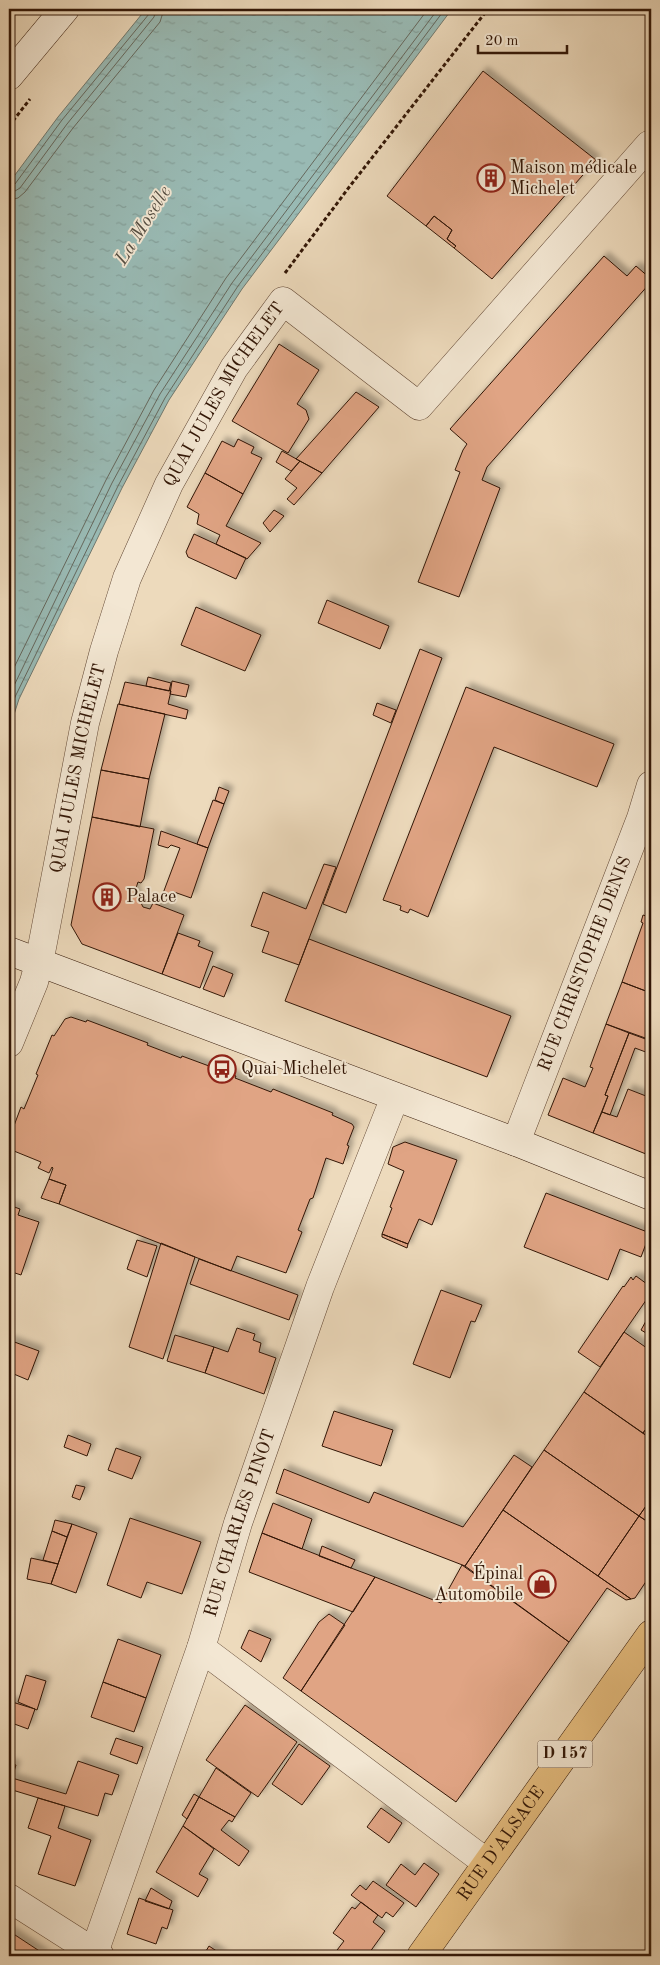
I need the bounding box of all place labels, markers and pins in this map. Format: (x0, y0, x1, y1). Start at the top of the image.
place label: Maison médicale Michelet (510, 159, 637, 198)
building icon: Maison médicale Michelet (476, 163, 506, 193)
building icon: Palace (92, 882, 122, 912)
place label: Palace (126, 888, 176, 906)
bus stop icon: Quai Michelet (207, 1054, 237, 1084)
place label: Quai Michelet (241, 1060, 347, 1078)
place label: Épinal Automobile (434, 1561, 523, 1604)
shop icon: Épinal Automobile (527, 1569, 557, 1599)

